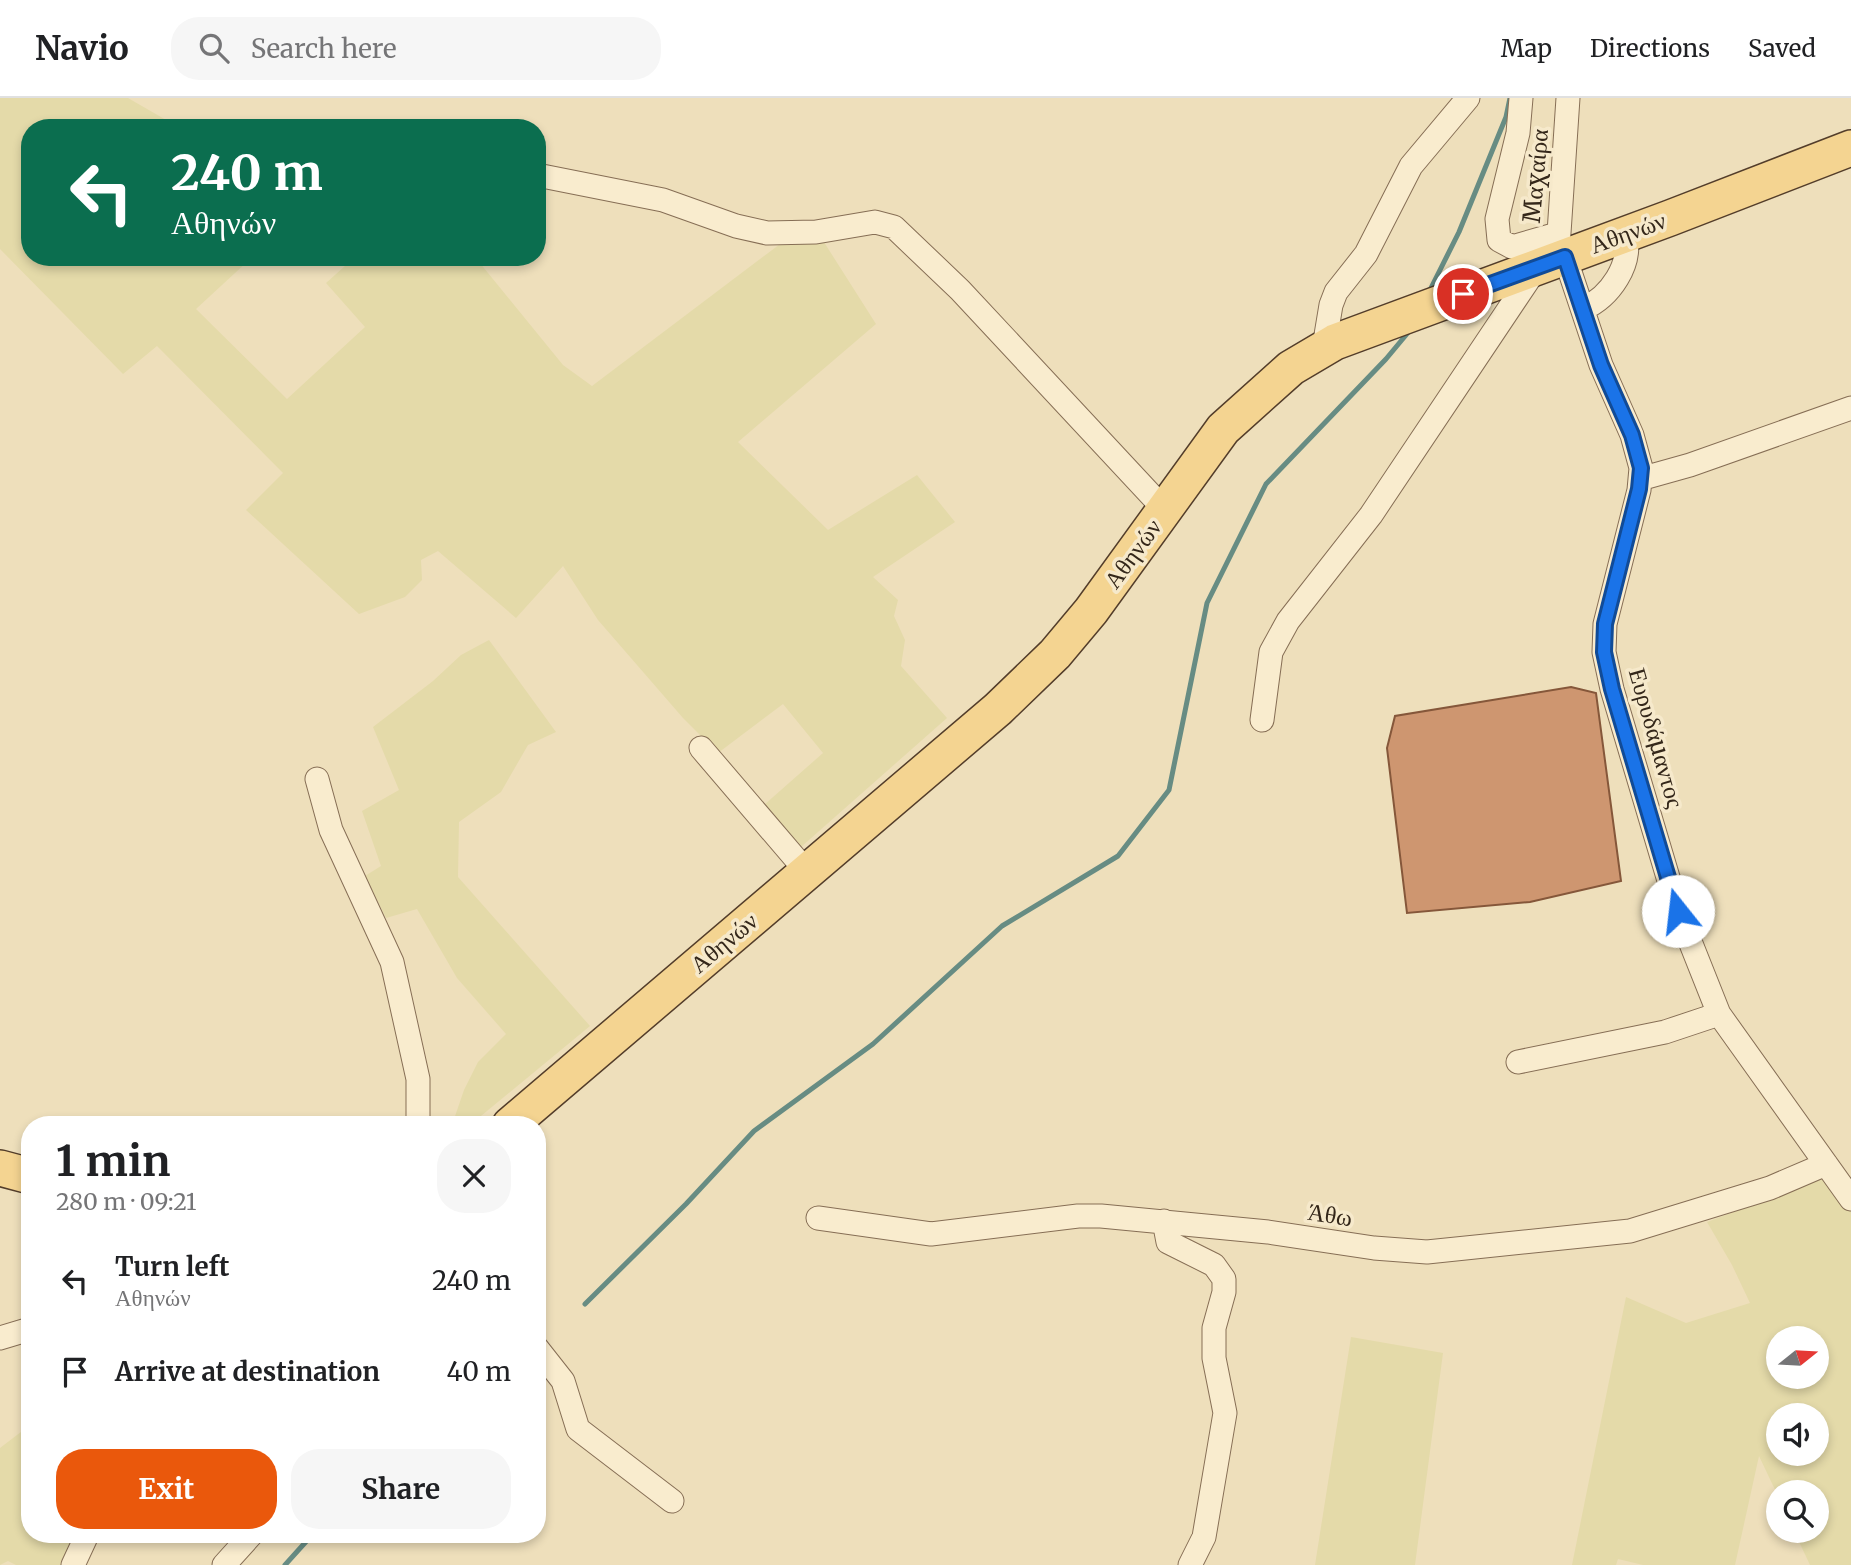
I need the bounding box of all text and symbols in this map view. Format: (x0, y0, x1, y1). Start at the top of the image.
search box (171, 17, 661, 80)
text: Navio (35, 28, 129, 69)
icon: search (195, 29, 233, 67)
text: Search here (251, 32, 396, 65)
text: Map (1501, 33, 1552, 64)
text: Directions (1590, 33, 1710, 64)
text: Saved (1748, 33, 1816, 64)
street label: Μαχαίρα (1516, 127, 1555, 224)
text: 240 m (171, 142, 323, 203)
icon: left (56, 147, 147, 238)
text: Αθηνών (171, 203, 276, 243)
street label: Αθηνών (1585, 204, 1670, 261)
pin (1433, 264, 1493, 324)
icon: arrive (1444, 275, 1482, 313)
street label: Αθηνών (1097, 513, 1168, 595)
street label: Ευρυδάμαντος (1622, 664, 1691, 812)
position arrow (1641, 874, 1715, 948)
street label: Αθηνών (683, 905, 764, 980)
text: 1 min (56, 1135, 170, 1187)
button: close (437, 1139, 511, 1213)
text: 280 m · 09:21 (56, 1187, 196, 1216)
street label: Άθω (1306, 1196, 1355, 1233)
text: Turn left (115, 1250, 229, 1283)
icon: left (56, 1262, 94, 1300)
text: 240 m (432, 1264, 511, 1297)
text: Αθηνών (115, 1283, 191, 1312)
north arrow (1766, 1326, 1829, 1390)
map controls (1766, 1326, 1829, 1543)
icon: arrive (56, 1353, 94, 1391)
text: Arrive at destination (115, 1355, 380, 1388)
text: 40 m (447, 1355, 511, 1388)
button: sound (1766, 1403, 1829, 1466)
button: Exit (56, 1449, 277, 1529)
button: Share (291, 1449, 511, 1529)
button: search (1766, 1480, 1829, 1543)

